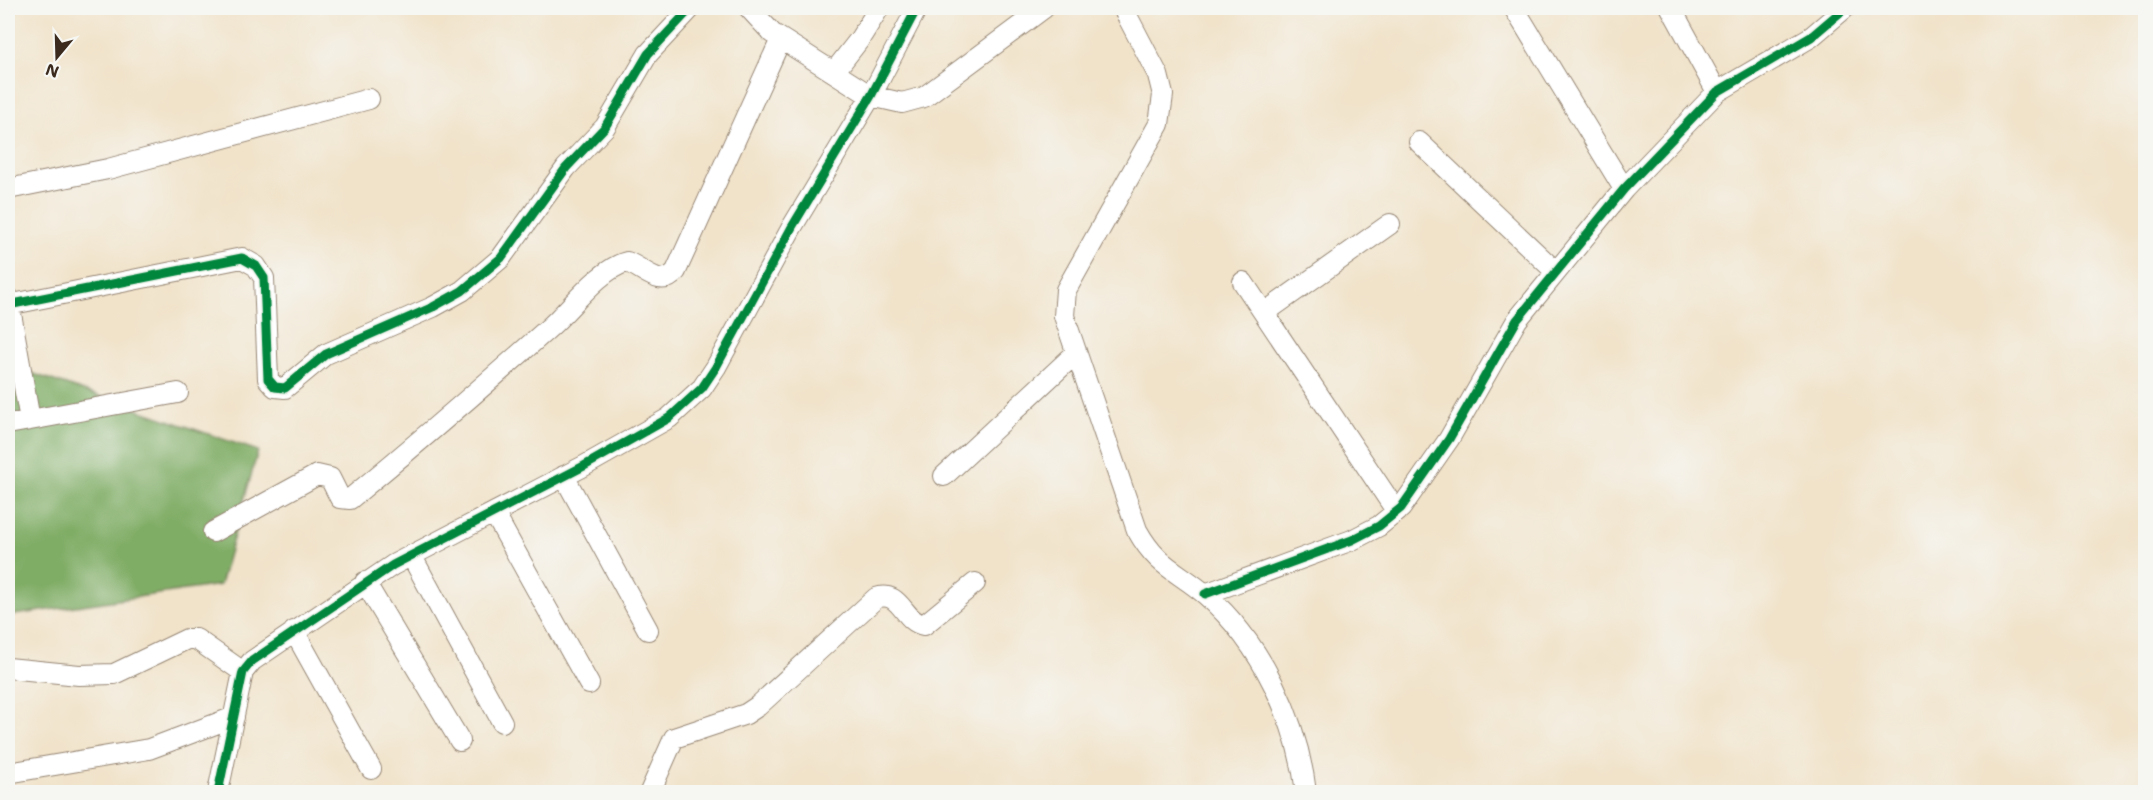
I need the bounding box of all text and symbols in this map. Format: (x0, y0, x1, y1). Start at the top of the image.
north arrow (27, 27, 87, 87)
text: N (43, 59, 62, 83)

